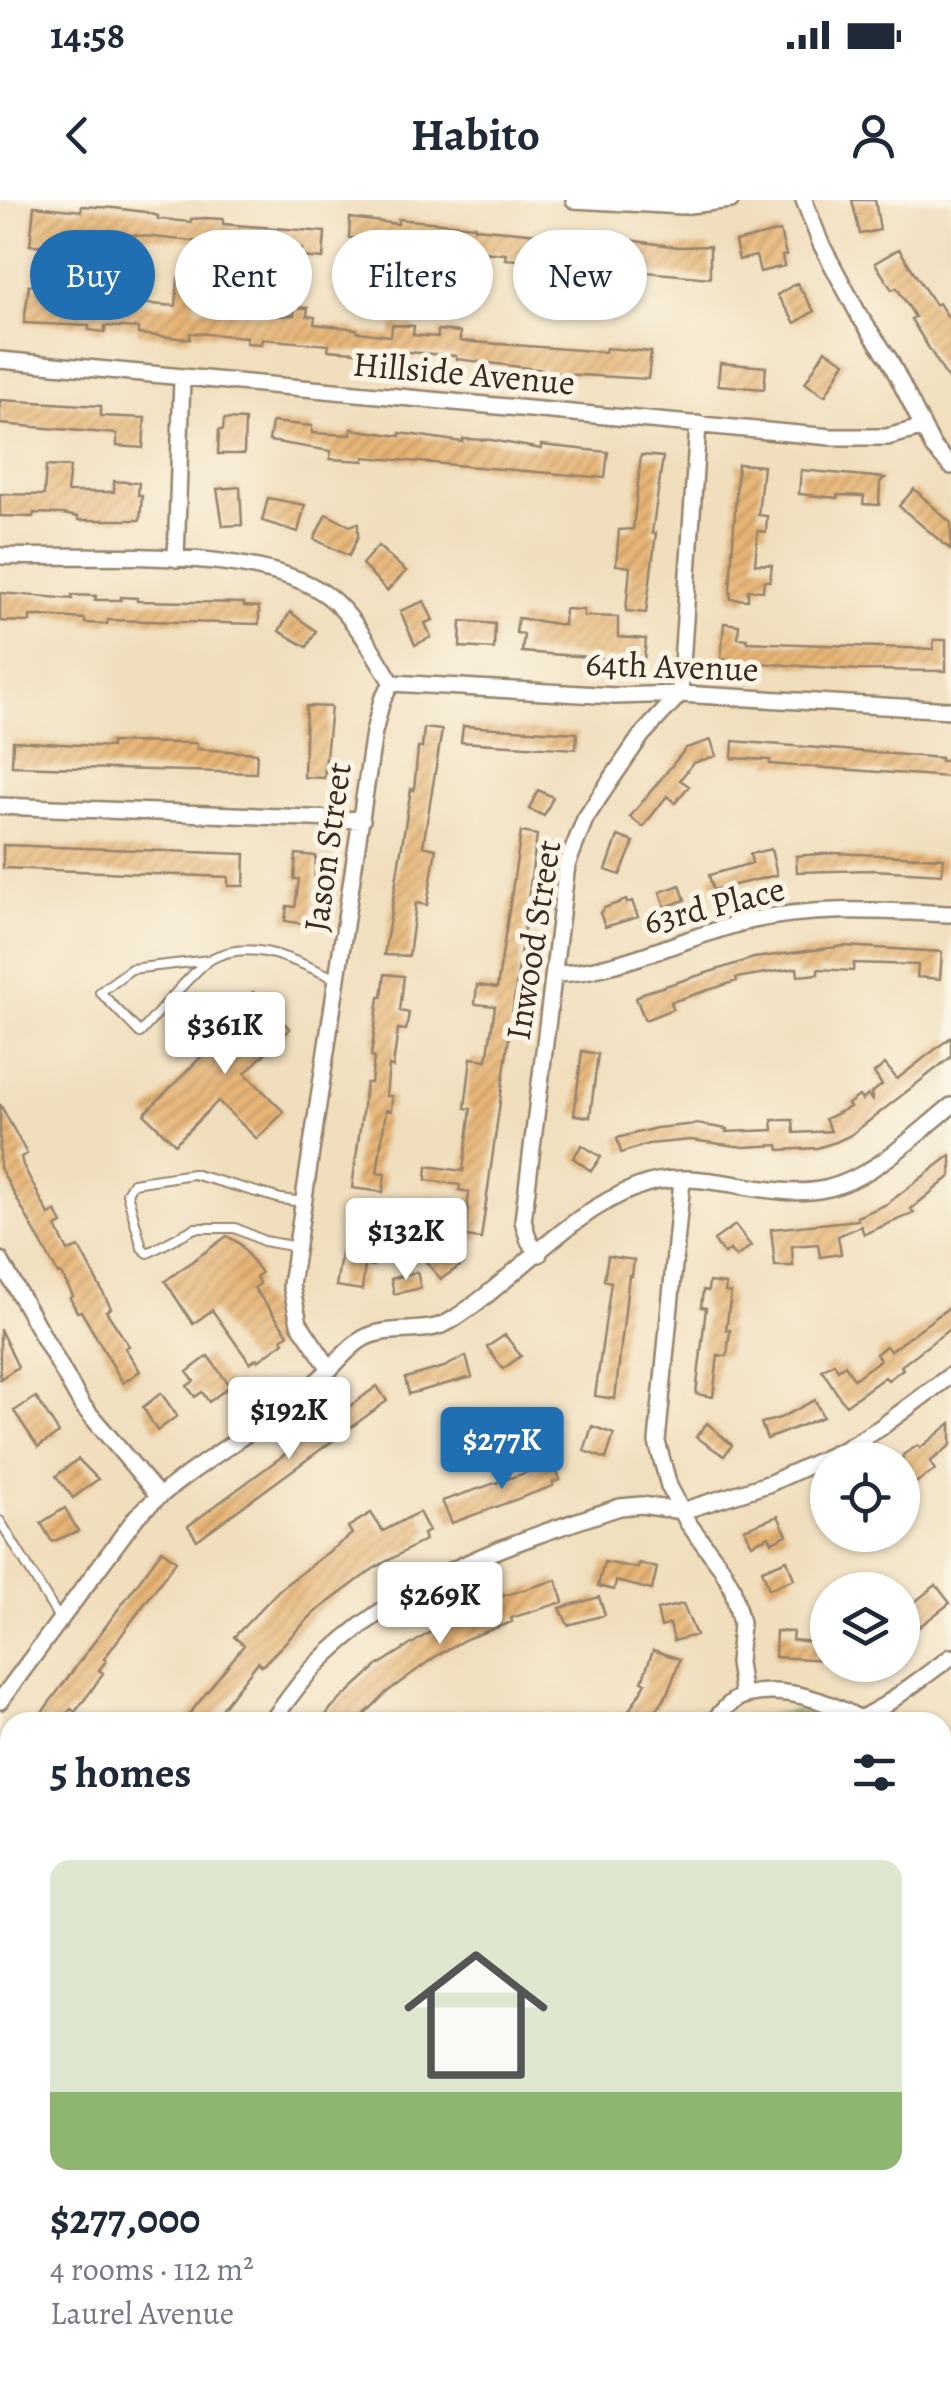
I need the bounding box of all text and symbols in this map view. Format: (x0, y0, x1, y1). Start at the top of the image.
text: 14:58 (50, 9, 125, 61)
text: Habito (411, 104, 540, 166)
icon: back (50, 108, 105, 163)
icon: person (846, 108, 901, 163)
chip: Buy (30, 230, 155, 320)
chip: Rent (175, 230, 312, 320)
chip: Filters (332, 230, 493, 320)
chip: New (513, 230, 647, 320)
street label: Hillside Avenue (351, 339, 577, 407)
street label: 64th Avenue (584, 639, 760, 693)
street label: Jason Street (291, 759, 363, 935)
street label: Inwood Street (494, 837, 572, 1043)
street label: 63rd Place (639, 864, 789, 946)
pin: $361K (155, 992, 295, 1077)
text: $361K (187, 1002, 263, 1046)
pin: $132K (336, 1198, 476, 1283)
text: $132K (368, 1208, 444, 1252)
pin: $192K (219, 1377, 359, 1462)
text: $192K (250, 1387, 328, 1431)
pin: $277K (432, 1407, 572, 1492)
text: $277K (463, 1417, 541, 1461)
map controls (810, 1442, 920, 1682)
button: locate (810, 1442, 920, 1552)
pin: $269K (370, 1562, 510, 1647)
text: $269K (399, 1572, 481, 1616)
button: layers (810, 1572, 920, 1682)
text: 5 homes (50, 1744, 191, 1801)
icon: filters (847, 1745, 902, 1800)
icon: home (386, 1925, 566, 2105)
text: $277,000 (50, 2190, 200, 2247)
text: 4 rooms · 112 m² (50, 2247, 254, 2291)
text: Laurel Avenue (50, 2291, 234, 2335)

